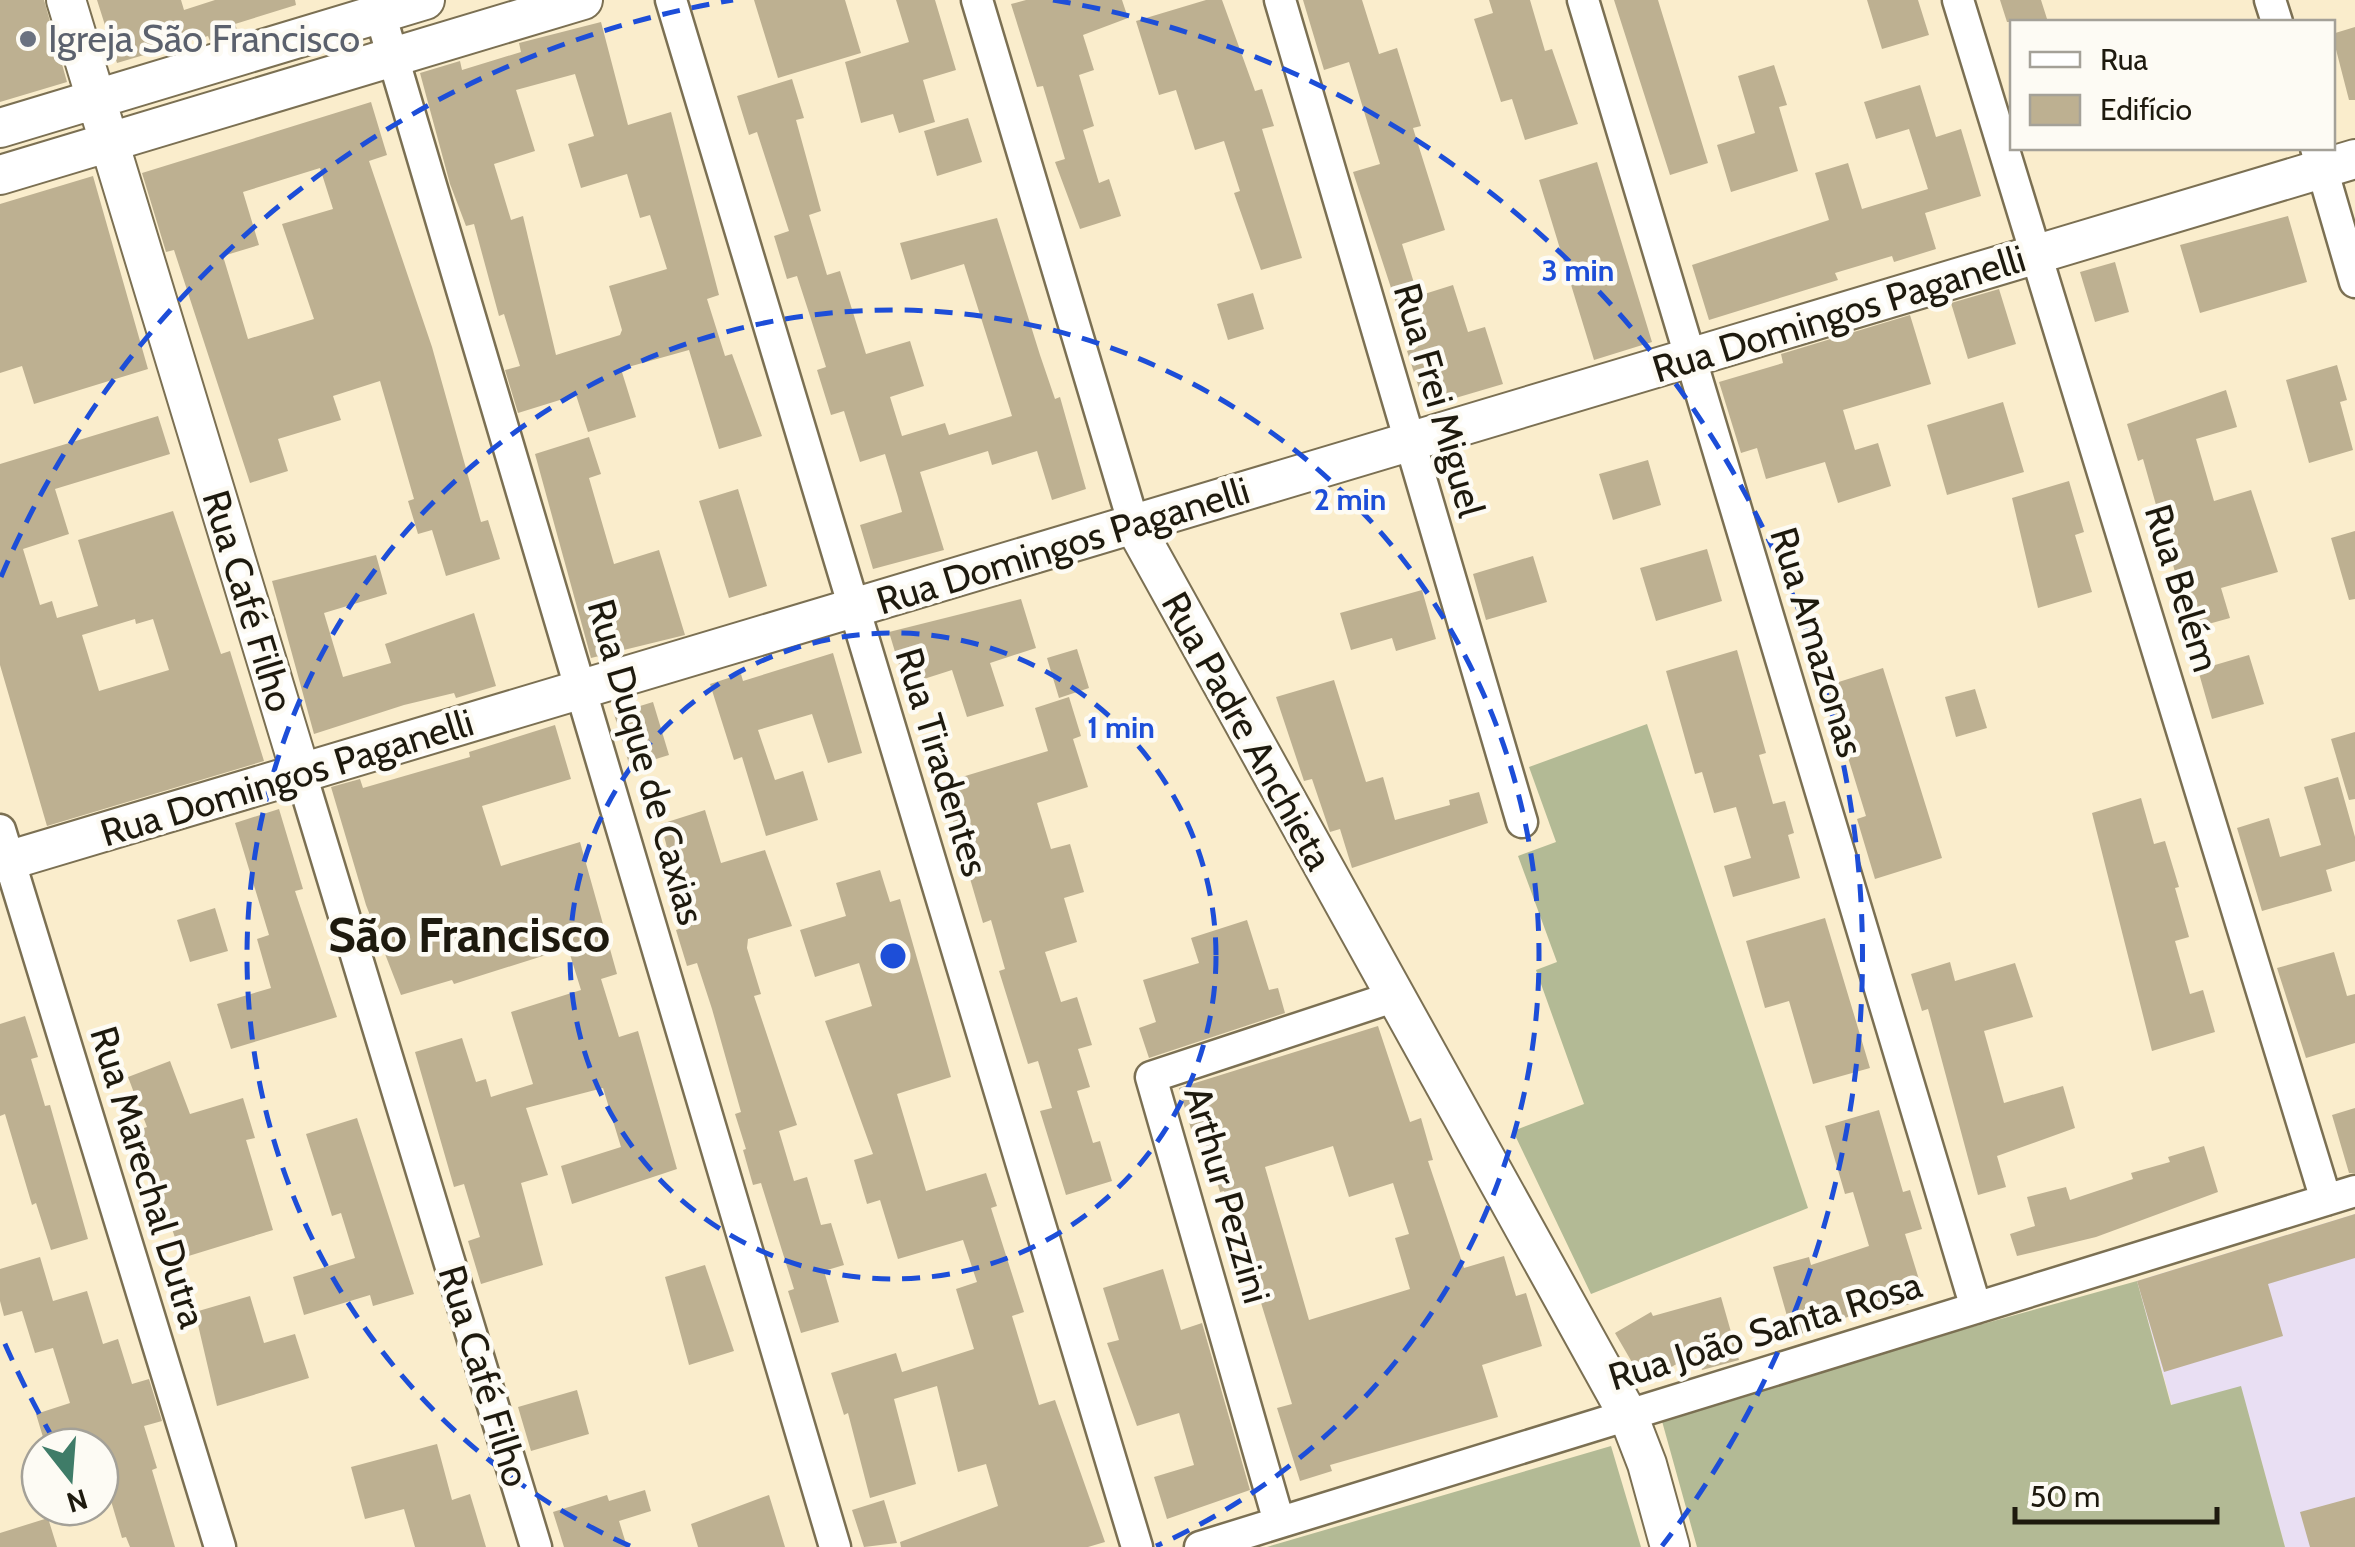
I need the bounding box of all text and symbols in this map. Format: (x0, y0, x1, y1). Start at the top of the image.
place label: Igreja São Francisco (48, 15, 360, 62)
legend (2010, 20, 2335, 150)
marker: Igreja São Francisco (17, 28, 39, 50)
text: Rua (2100, 41, 2148, 78)
text: Edifício (2100, 91, 2192, 128)
street label: Rua Domingos Paganelli (1647, 234, 2031, 393)
text: 3 min (1542, 252, 1614, 289)
street label: Rua Frei Miguel (1384, 278, 1495, 522)
street label: Rua Domingos Paganelli (871, 466, 1255, 625)
text: 2 min (1314, 481, 1386, 518)
street label: Rua Café Filho (193, 485, 304, 717)
street label: Rua Belém (2135, 498, 2230, 677)
street label: Rua Amazonas (1760, 521, 1875, 762)
street label: Rua Padre Anchieta (1152, 584, 1343, 878)
street label: Rua Duque de Caxias (578, 594, 715, 930)
street label: Rua Tiradentes (885, 642, 1000, 882)
street label: Rua Domingos Paganelli (95, 698, 479, 857)
text: 1 min (1087, 709, 1155, 746)
district label: São Francisco (328, 906, 610, 964)
centre of rings (875, 938, 911, 974)
street label: Rua Marechal Dutra (80, 1020, 217, 1333)
street label: Arthur Pezzini (1174, 1081, 1281, 1309)
street label: Rua Café Filho (429, 1260, 540, 1492)
street label: Rua João Santa Rosa (1603, 1261, 1927, 1400)
north arrow (20, 1427, 120, 1527)
scale bar (2015, 1462, 2218, 1524)
text: 50 m (2030, 1478, 2100, 1515)
text: N (63, 1482, 92, 1520)

